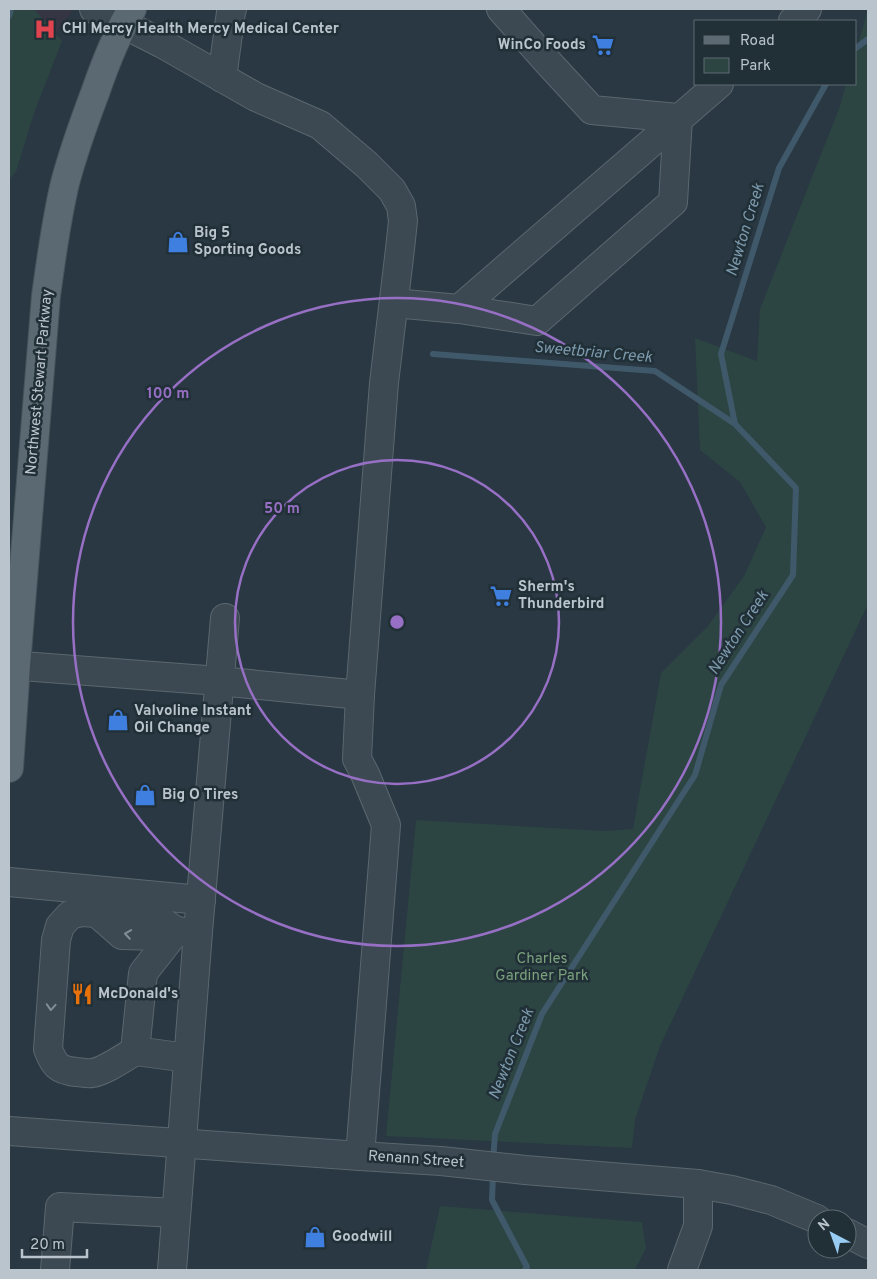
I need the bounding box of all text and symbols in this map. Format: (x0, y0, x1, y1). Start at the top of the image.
hospital icon: CHI Mercy Health Mercy Medical Center (32, 16, 58, 42)
place label: CHI Mercy Health Mercy Medical Center (62, 20, 340, 39)
legend (694, 20, 857, 85)
supermarket icon: WinCo Foods (590, 32, 616, 58)
text: Road (740, 32, 775, 51)
place label: WinCo Foods (498, 36, 586, 55)
text: Park (740, 57, 771, 76)
water label: Newton Creek (722, 180, 770, 279)
place label: Big 5 Sporting Goods (194, 224, 301, 260)
shop icon: Big 5 Sporting Goods (165, 229, 191, 255)
street label: Northwest Stewart Parkway (22, 288, 58, 476)
water label: Sweetbriar Creek (533, 338, 654, 368)
text: 100 m (147, 385, 189, 404)
text: 50 m (264, 500, 300, 519)
place label: Sherm's Thunderbird (518, 578, 604, 614)
supermarket icon: Sherm's Thunderbird (488, 583, 514, 609)
water label: Newton Creek (704, 586, 774, 679)
centre of rings (388, 613, 406, 631)
place label: Valvoline Instant Oil Change (134, 702, 252, 738)
shop icon: Valvoline Instant Oil Change (105, 707, 131, 733)
shop icon: Big O Tires (132, 782, 158, 808)
place label: Big O Tires (162, 786, 238, 805)
one-way arrow (124, 929, 132, 940)
park label: Charles Gardiner Park (495, 950, 589, 986)
restaurant icon: McDonald's (69, 981, 95, 1007)
place label: McDonald's (98, 985, 178, 1004)
one-way arrow (46, 1003, 57, 1011)
water label: Newton Creek (485, 1005, 540, 1102)
street label: Renann Street (367, 1147, 465, 1173)
north arrow (807, 1209, 857, 1259)
text: N (815, 1216, 834, 1235)
shop icon: Goodwill (302, 1224, 328, 1250)
scale bar (22, 1226, 88, 1258)
place label: Goodwill (332, 1228, 392, 1247)
text: 20 m (30, 1236, 65, 1255)

